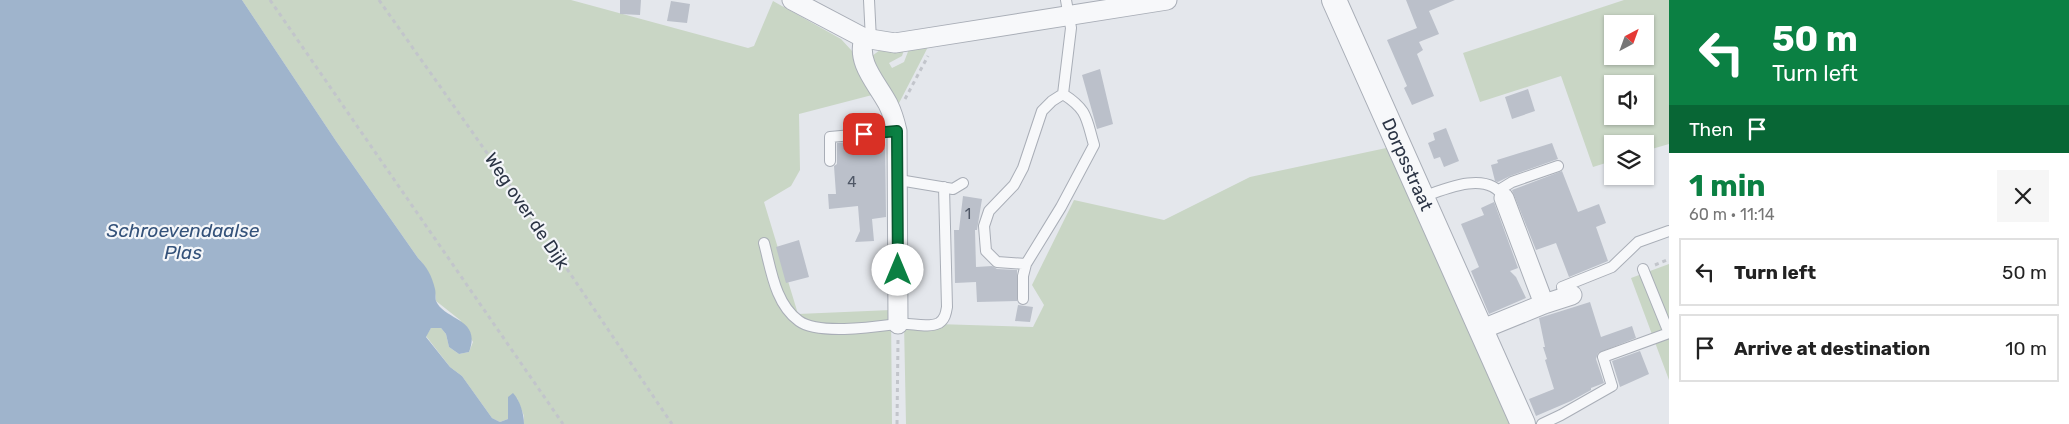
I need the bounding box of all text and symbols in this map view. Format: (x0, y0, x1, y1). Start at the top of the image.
north arrow (1604, 15, 1654, 65)
map controls (1604, 15, 1654, 185)
text: 50 m (1772, 18, 1858, 60)
icon: left (1689, 20, 1754, 85)
text: Turn left (1772, 60, 1858, 87)
button: sound (1604, 75, 1654, 125)
pin (843, 113, 885, 155)
street label: Dorpsstraat (1377, 115, 1438, 214)
icon: arrive (1743, 115, 1771, 143)
text: Then (1689, 118, 1733, 141)
icon: arrive (850, 120, 878, 148)
button: layers (1604, 135, 1654, 185)
street label: Weg over de Dijk (480, 149, 574, 274)
text: 1 min (1689, 168, 1766, 204)
button: close (1997, 170, 2049, 222)
house number: 4 (847, 173, 857, 191)
house number: 1 (965, 205, 971, 223)
text: 60 m · 11:14 (1689, 205, 1775, 224)
water label: Schroevendaalse Plas (107, 219, 260, 264)
position arrow (871, 243, 923, 295)
icon: left (1691, 258, 1719, 286)
text: Turn left (1734, 261, 1816, 284)
text: 50 m (2002, 261, 2047, 284)
icon: arrive (1691, 334, 1719, 362)
text: Arrive at destination (1734, 337, 1930, 360)
text: 10 m (2005, 337, 2047, 360)

